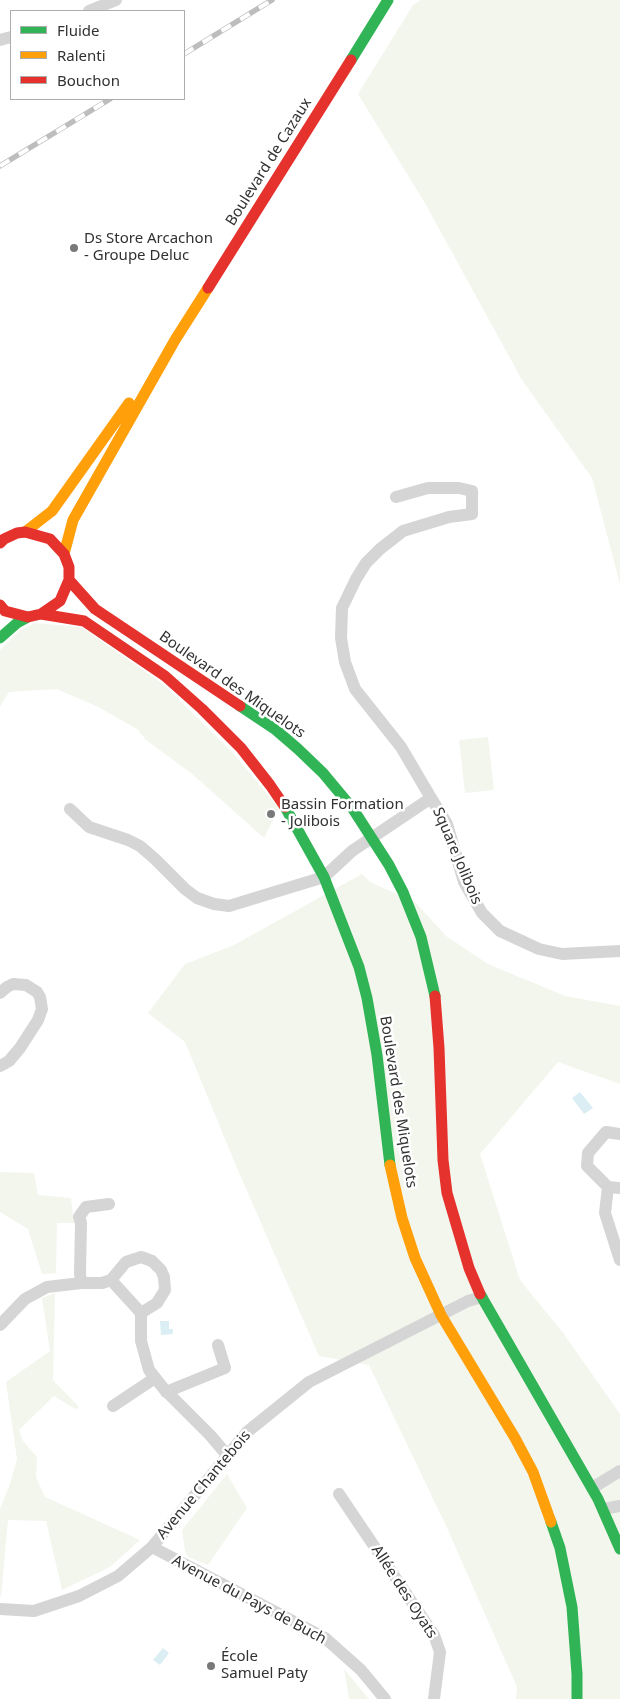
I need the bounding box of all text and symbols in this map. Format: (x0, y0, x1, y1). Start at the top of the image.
legend (10, 10, 185, 100)
text: Fluide (57, 20, 99, 40)
text: Ralenti (57, 45, 106, 65)
text: Bouchon (57, 70, 120, 90)
street label: Boulevard de Cazaux (222, 95, 316, 229)
place label: Ds Store Arcachon - Groupe Deluc (84, 230, 213, 265)
marker: Ds Store Arcachon - Groupe Deluc (68, 242, 80, 254)
street label: Boulevard des Miquelots (156, 628, 308, 742)
place label: Bassin Formation - Jolibois (281, 796, 404, 831)
street label: Square Jolibois (428, 805, 486, 907)
marker: Bassin Formation - Jolibois (265, 808, 277, 820)
street label: Boulevard des Miquelots (376, 1015, 420, 1189)
street label: Avenue Chantebois (153, 1427, 255, 1543)
street label: Allée des Oyats (367, 1542, 441, 1642)
street label: Avenue du Pays de Buch (169, 1552, 329, 1648)
place label: École Samuel Paty (221, 1648, 308, 1683)
marker: École Samuel Paty (205, 1660, 217, 1672)

